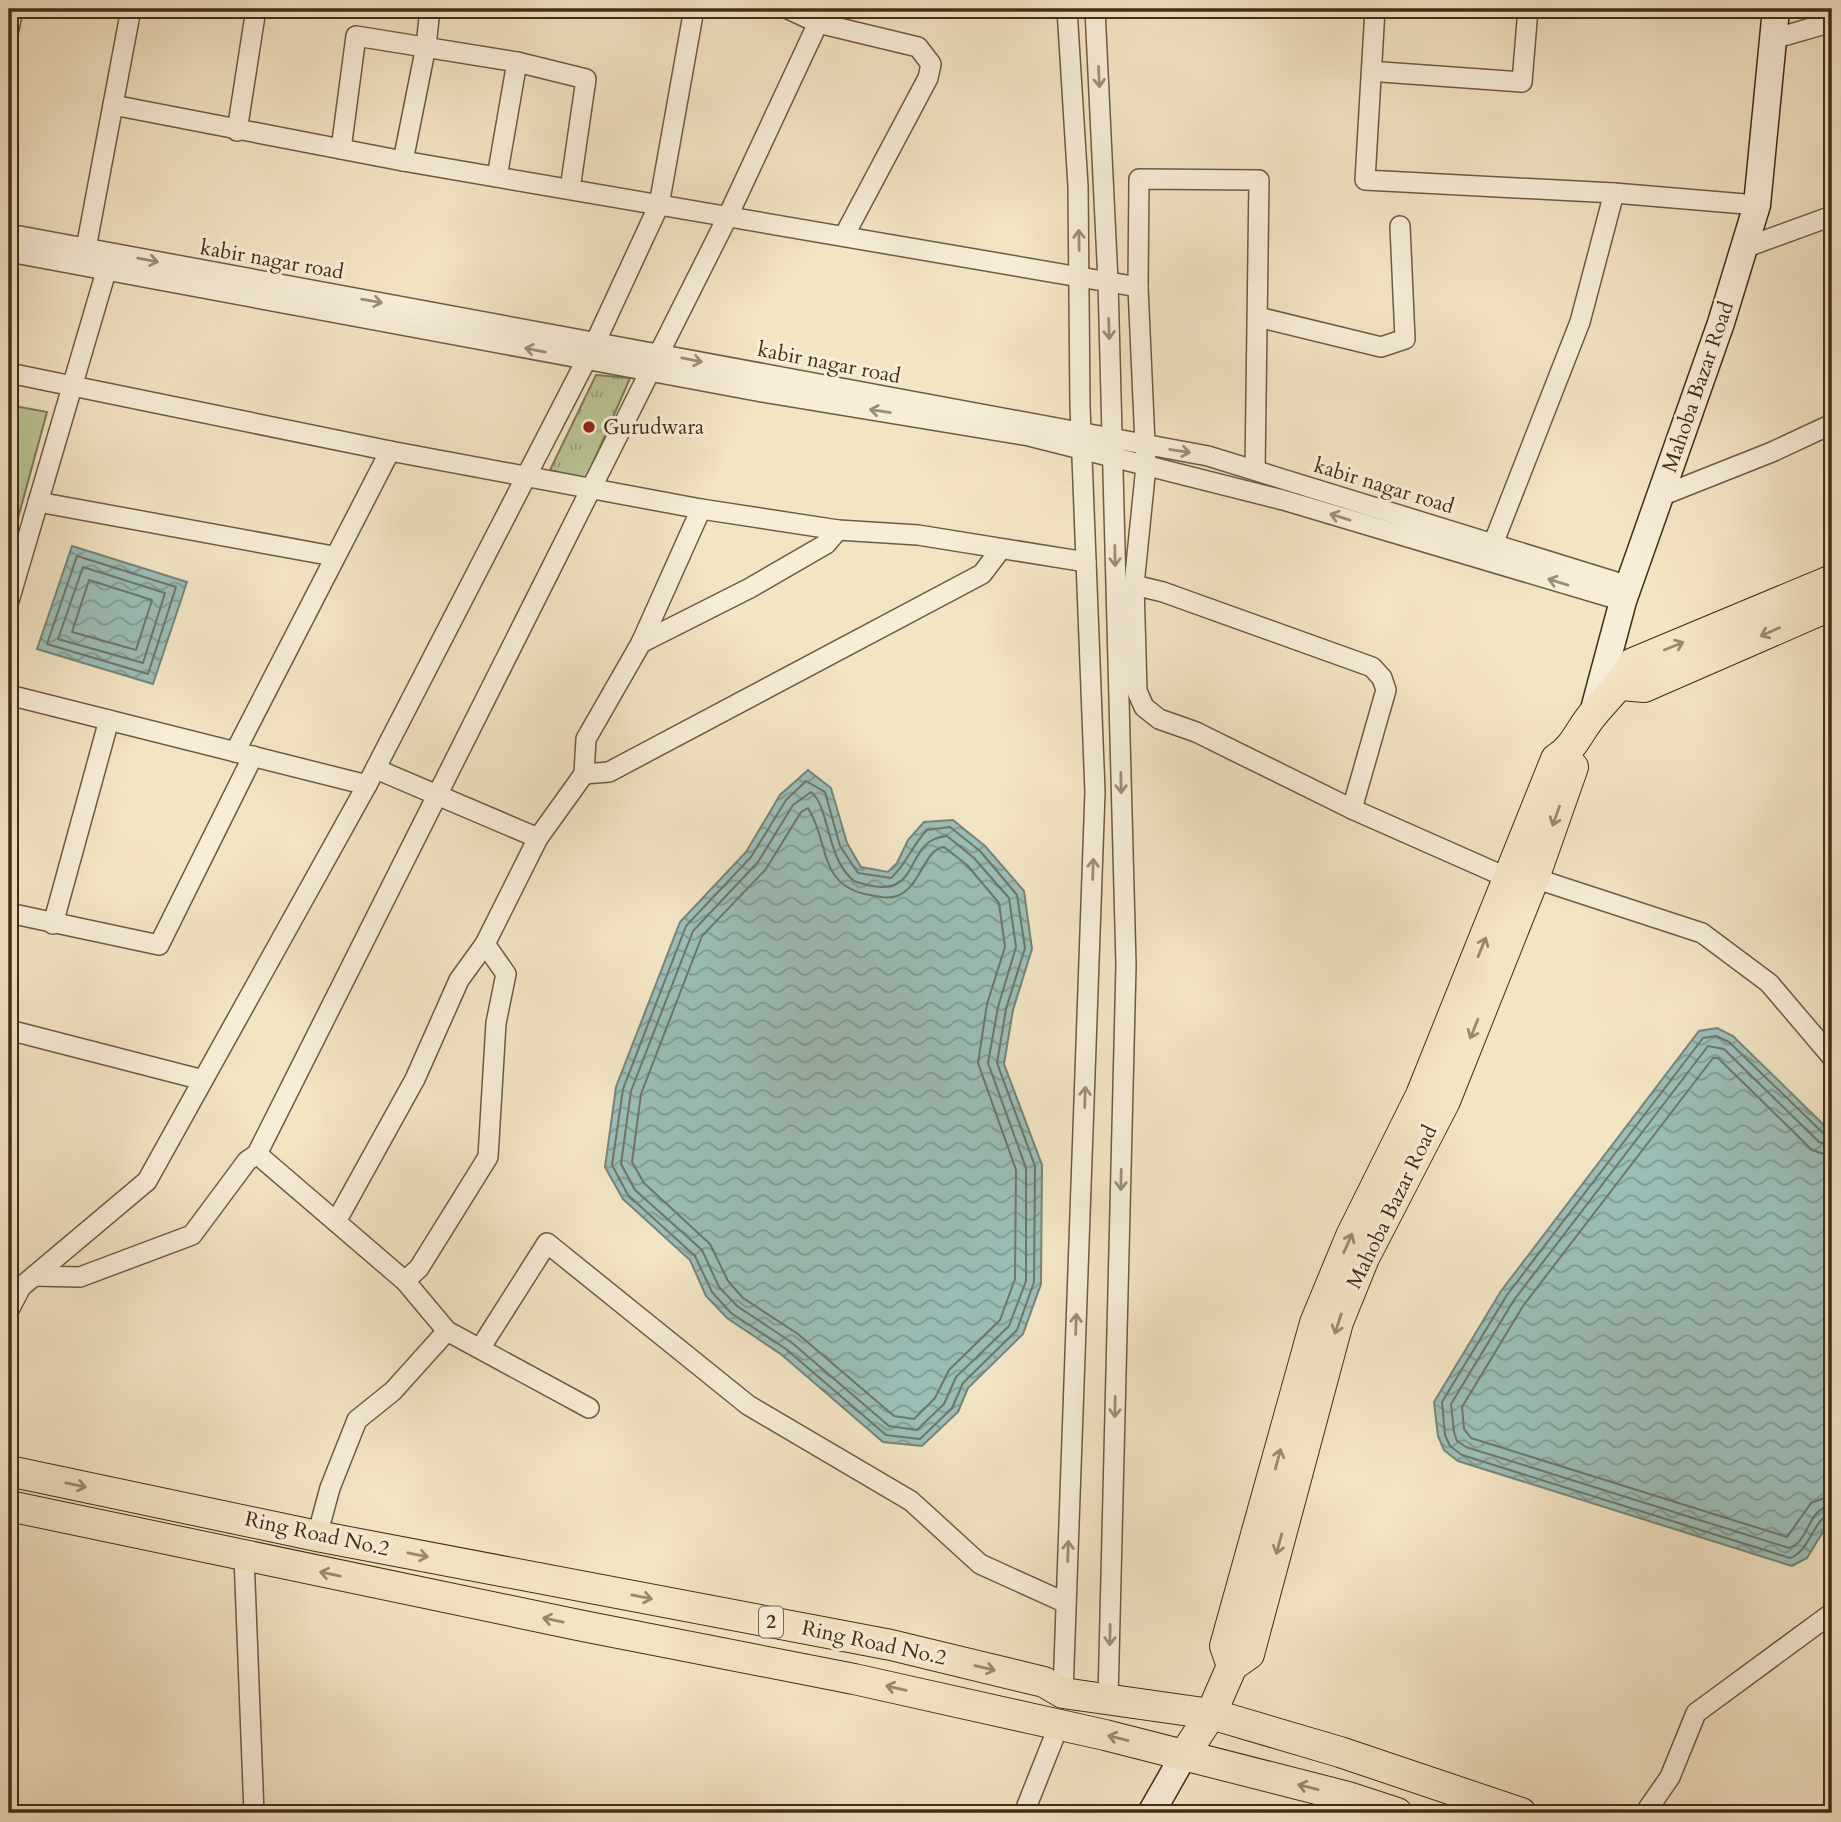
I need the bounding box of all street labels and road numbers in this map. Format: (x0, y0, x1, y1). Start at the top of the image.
street label: kabir nagar road (198, 233, 346, 287)
street label: Mahoba Bazar Road (1655, 298, 1741, 476)
street label: kabir nagar road (755, 335, 903, 391)
street label: kabir nagar road (1310, 451, 1458, 521)
street label: Mahoba Bazar Road (1340, 1120, 1444, 1294)
street label: Ring Road No.2 (242, 1505, 392, 1564)
road number: 2 (759, 1606, 783, 1638)
street label: Ring Road No.2 (799, 1614, 949, 1673)

